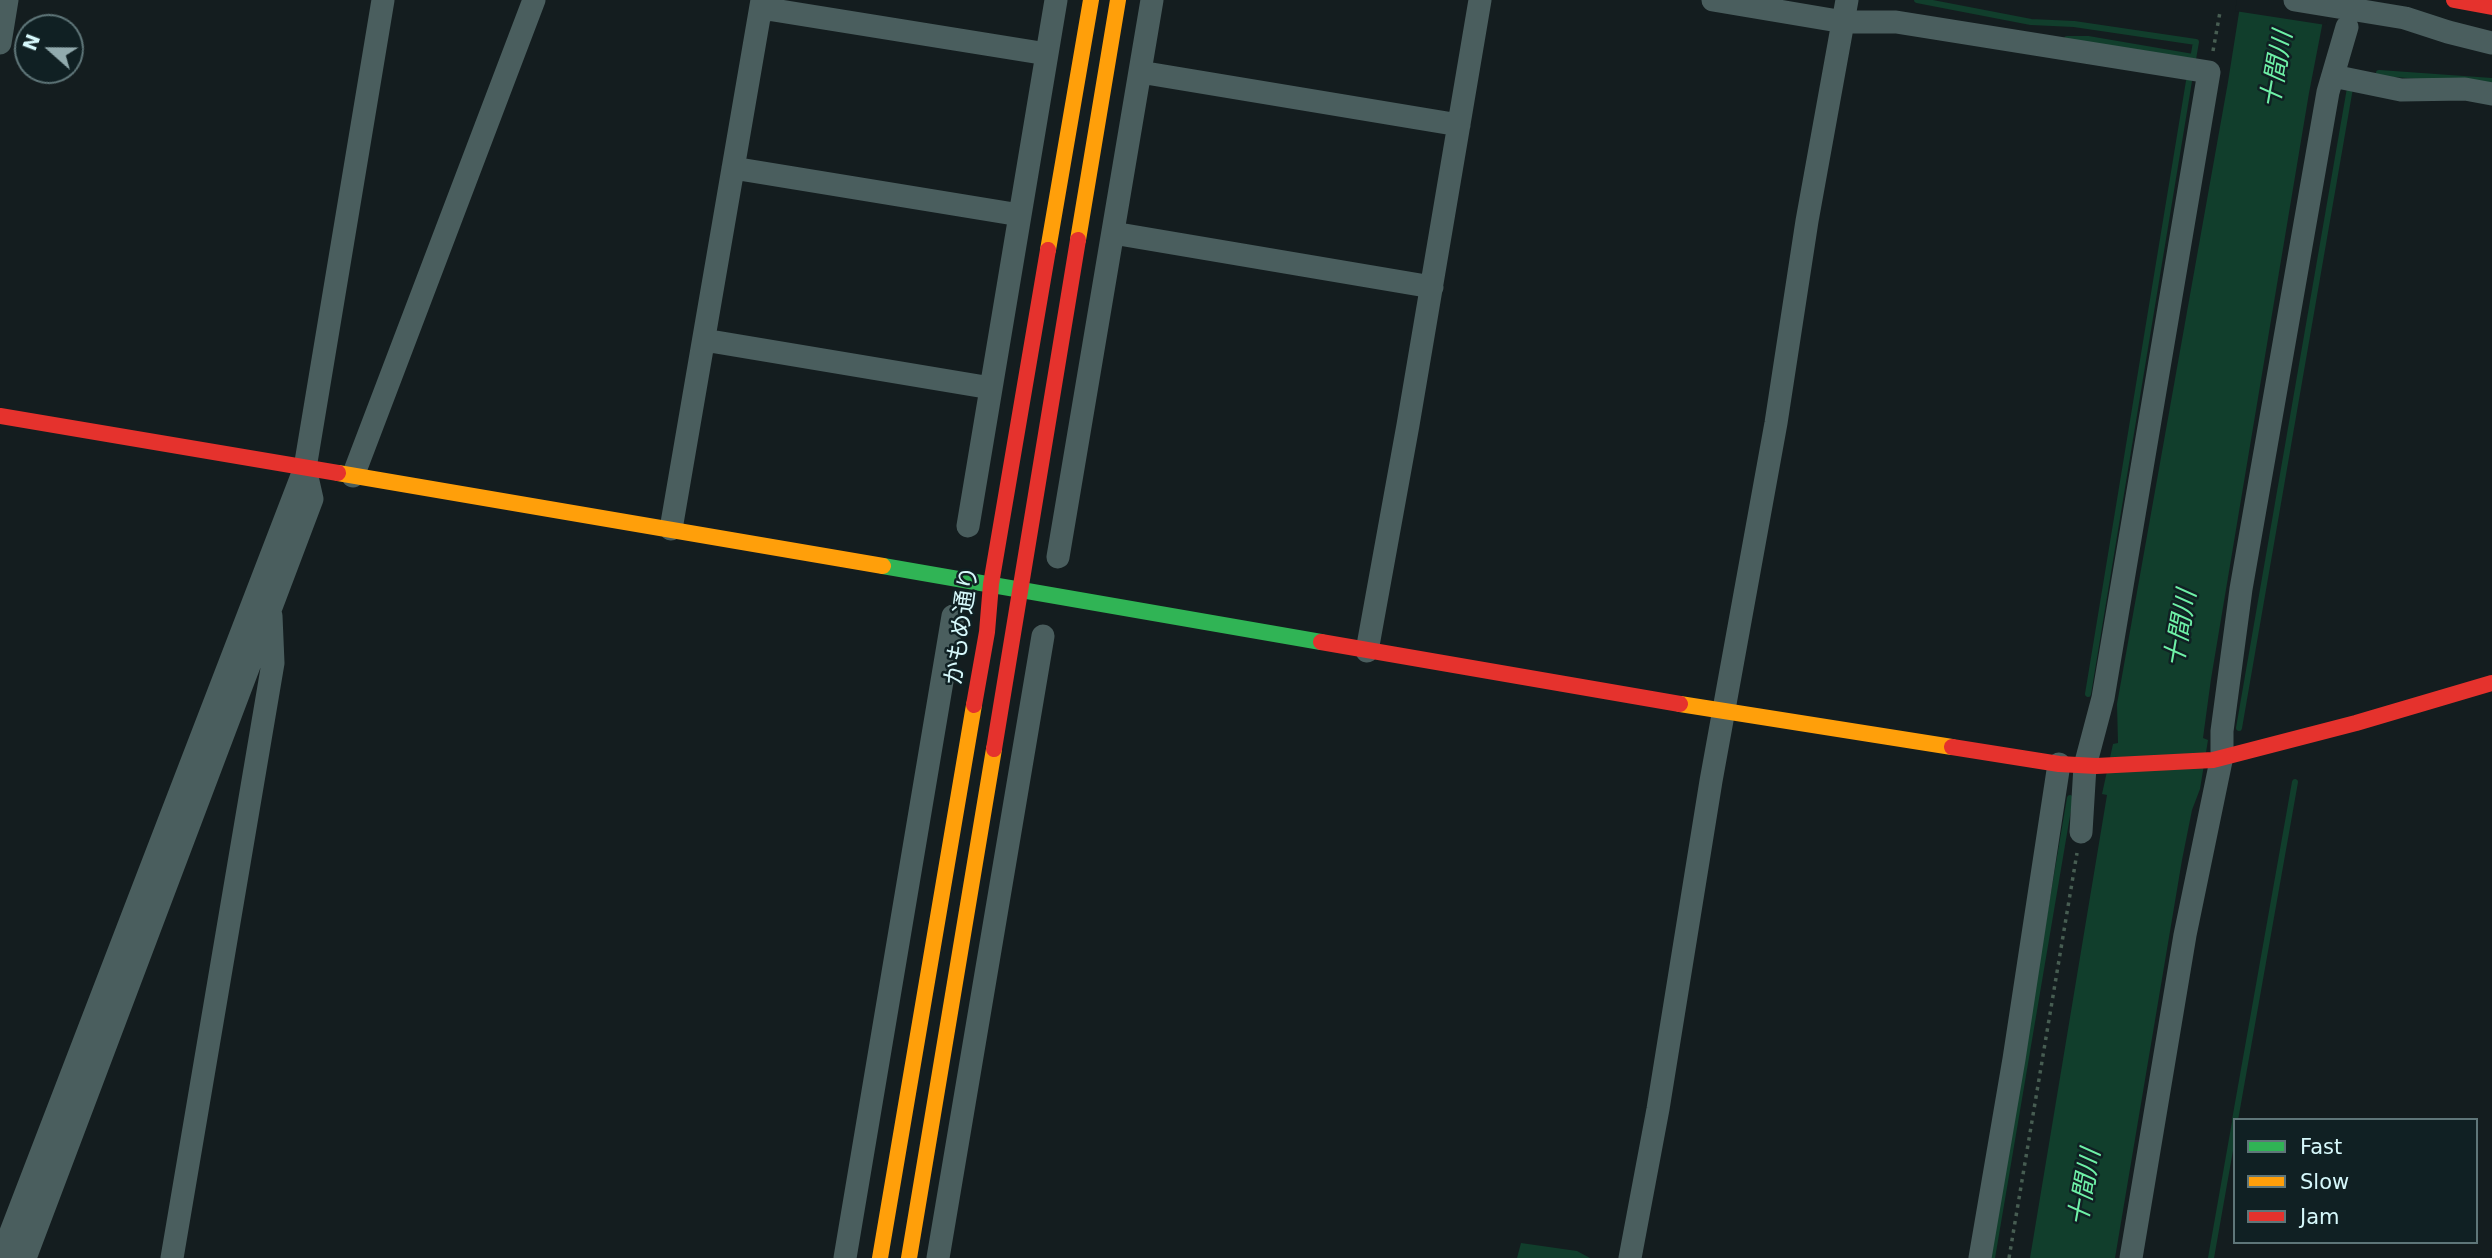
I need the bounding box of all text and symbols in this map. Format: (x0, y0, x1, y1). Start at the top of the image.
north arrow (14, 14, 84, 84)
water label: 十間川 (2256, 29, 2300, 111)
text: N (18, 31, 44, 54)
street label: かもめ通り (940, 565, 986, 687)
water label: 十間川 (2160, 588, 2204, 670)
legend (2233, 1118, 2478, 1244)
text: Fast (2300, 1135, 2342, 1159)
water label: 十間川 (2064, 1147, 2108, 1229)
text: Slow (2300, 1170, 2349, 1194)
text: Jam (2300, 1205, 2340, 1229)

